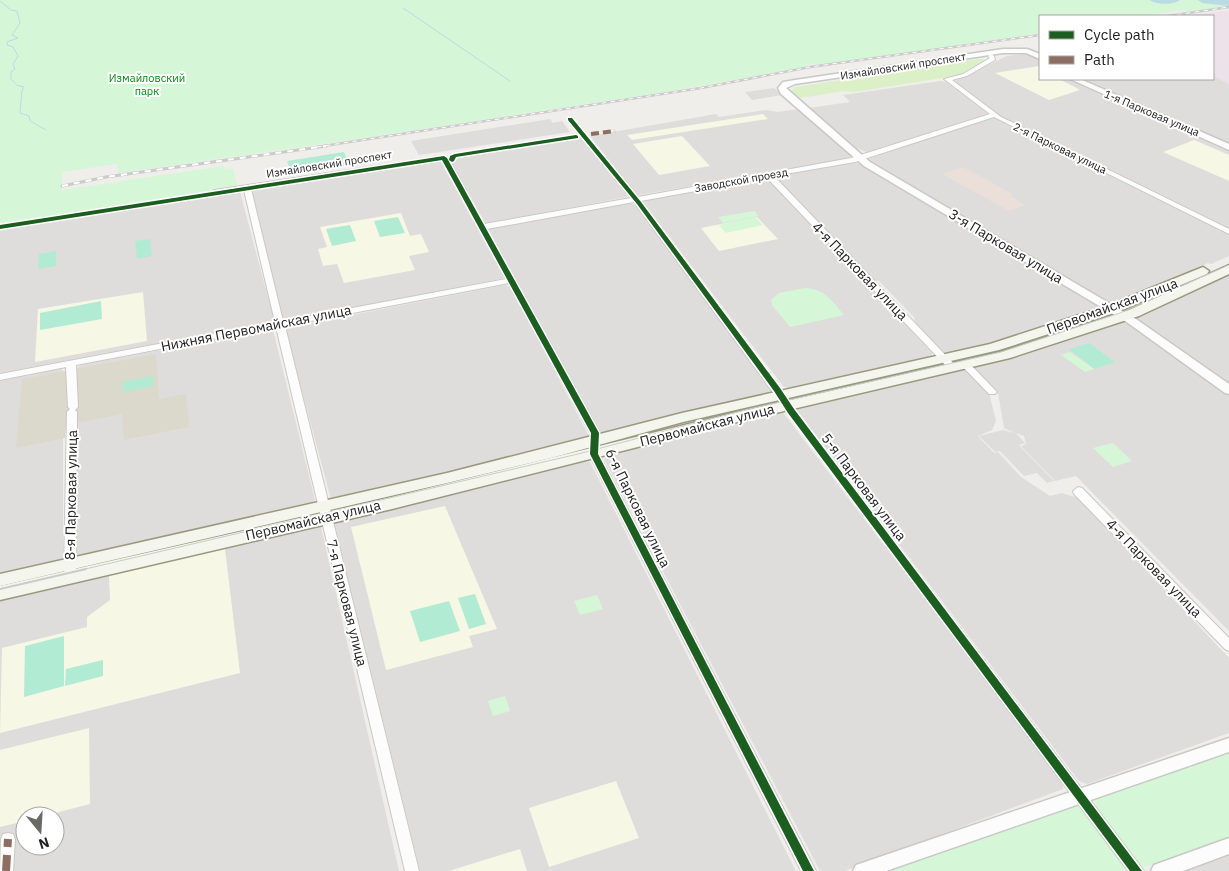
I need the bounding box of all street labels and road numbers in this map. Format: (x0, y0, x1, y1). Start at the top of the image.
street label: Измайловский проспект (839, 49, 967, 83)
street label: 1-я Парковая улица (1102, 87, 1202, 139)
street label: 2-я Парковая улица (1011, 119, 1109, 177)
street label: Измайловский проспект (265, 147, 393, 181)
street label: Заводской проезд (693, 165, 789, 195)
street label: 3-я Парковая улица (946, 205, 1067, 288)
street label: 4-я Парковая улица (808, 218, 912, 324)
street label: Первомайская улица (1044, 274, 1181, 338)
street label: Нижняя Первомайская улица (159, 301, 353, 355)
street label: Первомайская улица (638, 399, 777, 450)
street label: 8-я Парковая улица (61, 429, 81, 560)
street label: 5-я Парковая улица (818, 430, 911, 545)
street label: 6-я Парковая улица (601, 446, 675, 571)
street label: Первомайская улица (244, 496, 383, 544)
street label: 4-я Парковая улица (1102, 515, 1206, 621)
street label: 7-я Парковая улица (323, 538, 372, 669)

